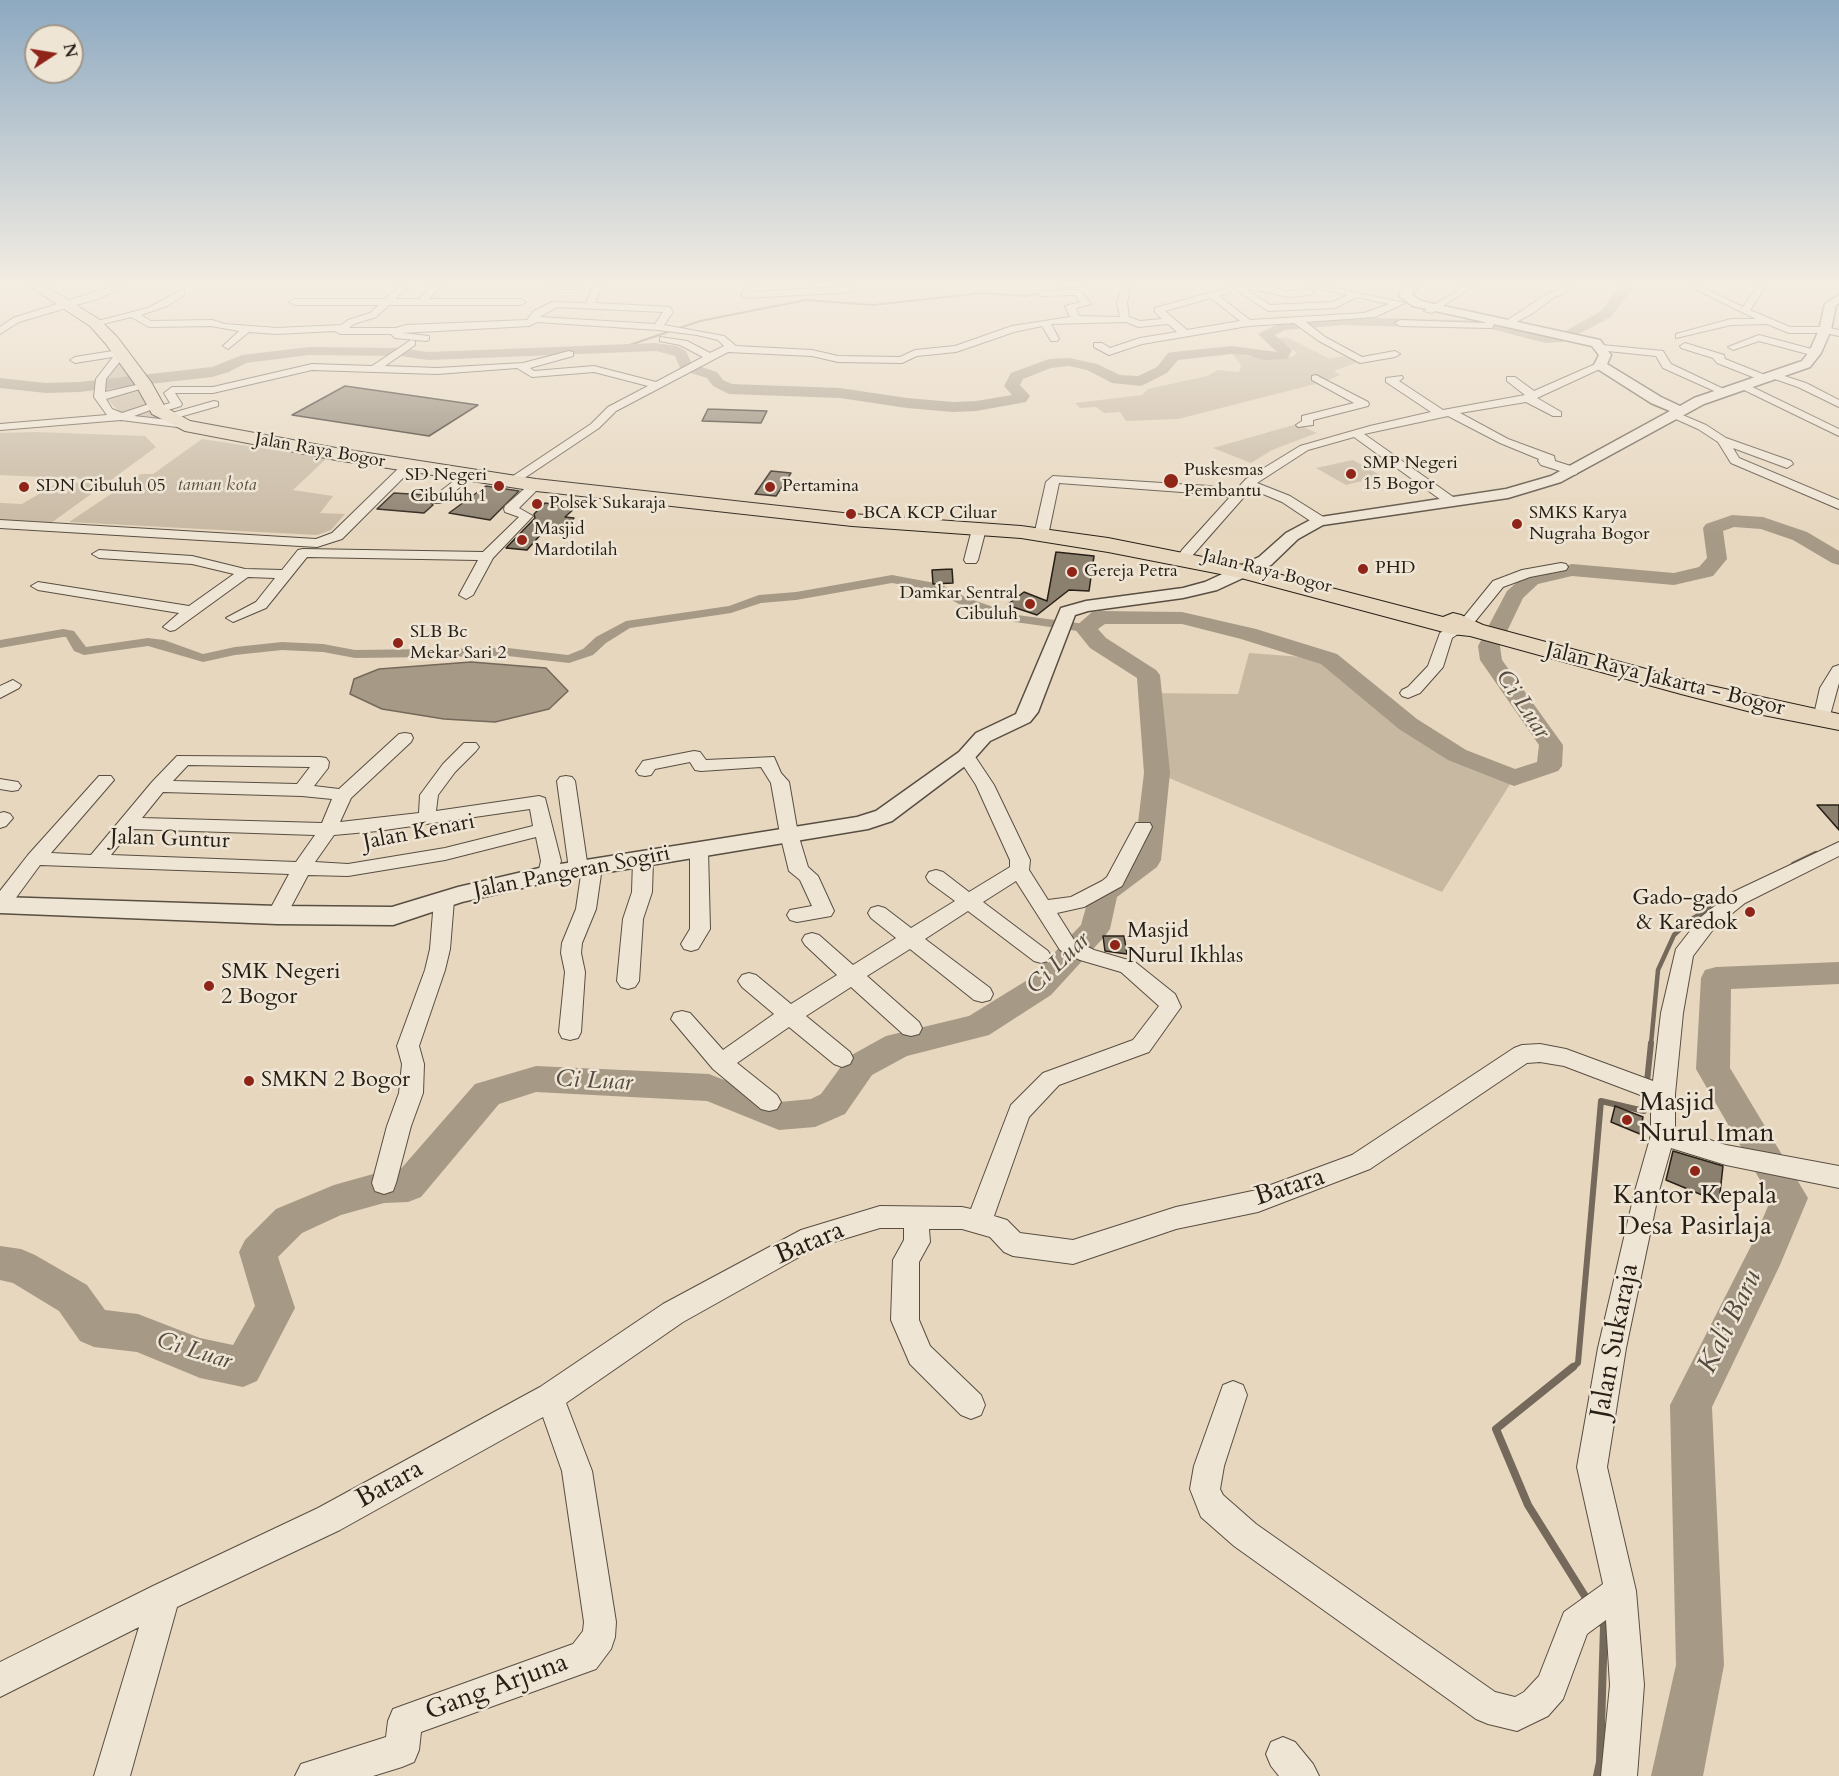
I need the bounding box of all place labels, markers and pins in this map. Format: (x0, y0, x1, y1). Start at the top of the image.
place label: SMP Negeri 15 Bogor (1363, 453, 1458, 496)
place label: Puskesmas Pembantu (1184, 460, 1263, 502)
place label: SD Negeri Cibuluh 1 (405, 465, 487, 508)
marker: SMP Negeri 15 Bogor (1344, 467, 1358, 481)
marker: Puskesmas Pembantu (1162, 472, 1180, 490)
place label: SDN Cibuluh 05 (36, 476, 166, 498)
place label: Pertamina (782, 476, 859, 498)
marker: SD Negeri Cibuluh 1 (492, 479, 506, 493)
marker: SDN Cibuluh 05 (17, 480, 31, 494)
marker: Pertamina (763, 480, 777, 494)
place label: Polsek Sukaraja (549, 493, 666, 515)
marker: Polsek Sukaraja (530, 497, 544, 511)
place label: BCA KCP Ciluar (863, 503, 997, 525)
place label: SMKS Karya Nugraha Bogor (1529, 503, 1650, 546)
marker: BCA KCP Ciluar (844, 507, 858, 521)
marker: SMKS Karya Nugraha Bogor (1510, 517, 1524, 531)
place label: Masjid Mardotilah (534, 519, 618, 562)
marker: Masjid Mardotilah (515, 533, 529, 547)
place label: PHD (1375, 558, 1415, 580)
place label: Gereja Petra (1084, 561, 1178, 583)
marker: PHD (1356, 562, 1370, 576)
marker: Gereja Petra (1065, 565, 1079, 579)
place label: Damkar Sentral Cibuluh (900, 583, 1018, 626)
marker: Damkar Sentral Cibuluh (1023, 597, 1037, 611)
place label: SLB Bc Mekar Sari 2 (410, 622, 506, 664)
marker: SLB Bc Mekar Sari 2 (391, 636, 405, 650)
place label: Gado-gado & Karedok (1632, 886, 1738, 938)
marker: Gado-gado & Karedok (1743, 905, 1757, 919)
place label: Masjid Nurul Ikhlas (1127, 919, 1243, 970)
marker: Masjid Nurul Ikhlas (1108, 938, 1122, 952)
place label: SMK Negeri 2 Bogor (221, 960, 340, 1011)
marker: SMK Negeri 2 Bogor (202, 979, 216, 993)
place label: SMKN 2 Bogor (261, 1068, 410, 1094)
marker: SMKN 2 Bogor (242, 1074, 256, 1088)
place label: Masjid Nurul Iman (1639, 1088, 1775, 1151)
marker: Masjid Nurul Iman (1620, 1113, 1634, 1127)
marker: Kantor Kepala Desa Pasirlaja (1688, 1164, 1702, 1178)
place label: Kantor Kepala Desa Pasirlaja (1613, 1181, 1777, 1244)

